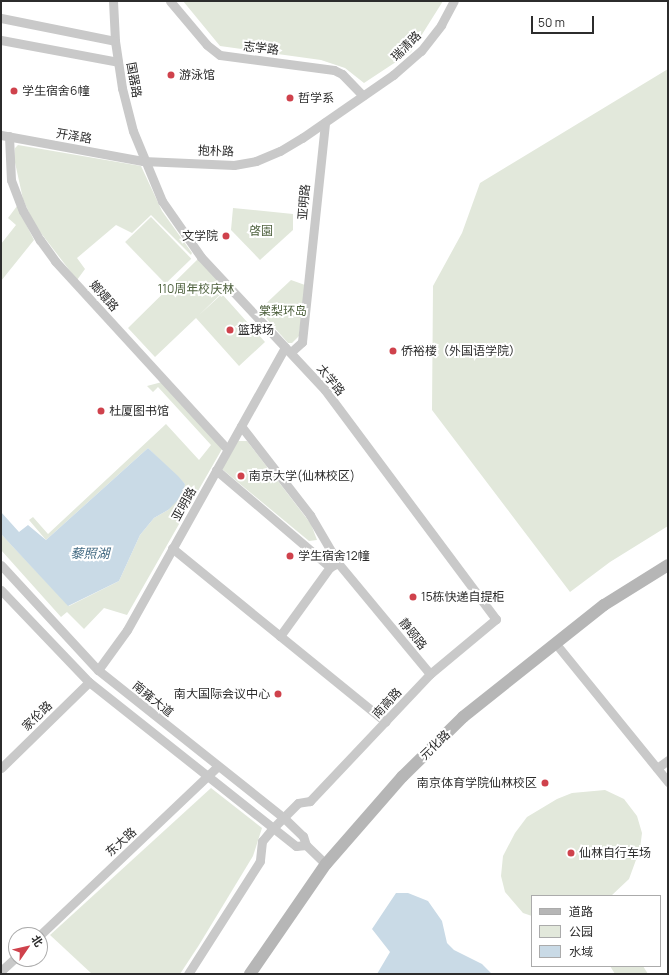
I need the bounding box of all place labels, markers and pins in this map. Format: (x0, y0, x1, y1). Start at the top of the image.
place label: 游泳馆 (179, 68, 215, 82)
marker: 游泳馆 (166, 70, 176, 80)
place label: 学生宿舍6幢 (22, 84, 89, 98)
marker: 学生宿舍6幢 (9, 86, 19, 96)
place label: 哲学系 (298, 91, 334, 105)
marker: 哲学系 (285, 93, 295, 103)
place label: 文学院 (182, 229, 218, 243)
marker: 文学院 (221, 231, 231, 241)
place label: 篮球场 (238, 323, 274, 337)
marker: 篮球场 (225, 325, 235, 335)
place label: 侨裕楼（外国语学院） (401, 344, 521, 358)
marker: 侨裕楼（外国语学院） (388, 346, 398, 356)
place label: 杜厦图书馆 (109, 404, 169, 418)
marker: 杜厦图书馆 (96, 406, 106, 416)
place label: 南京大学(仙林校区) (249, 469, 355, 483)
marker: 南京大学(仙林校区) (236, 471, 246, 481)
place label: 学生宿舍12幢 (298, 549, 370, 563)
marker: 学生宿舍12幢 (285, 551, 295, 561)
place label: 15栋快递自提柜 (421, 590, 505, 604)
marker: 15栋快递自提柜 (408, 592, 418, 602)
place label: 南大国际会议中心 (174, 687, 270, 701)
marker: 南大国际会议中心 (273, 689, 283, 699)
place label: 南京体育学院仙林校区 (417, 776, 537, 790)
marker: 南京体育学院仙林校区 (540, 778, 550, 788)
place label: 仙林自行车场 (579, 846, 651, 860)
marker: 仙林自行车场 (566, 848, 576, 858)

